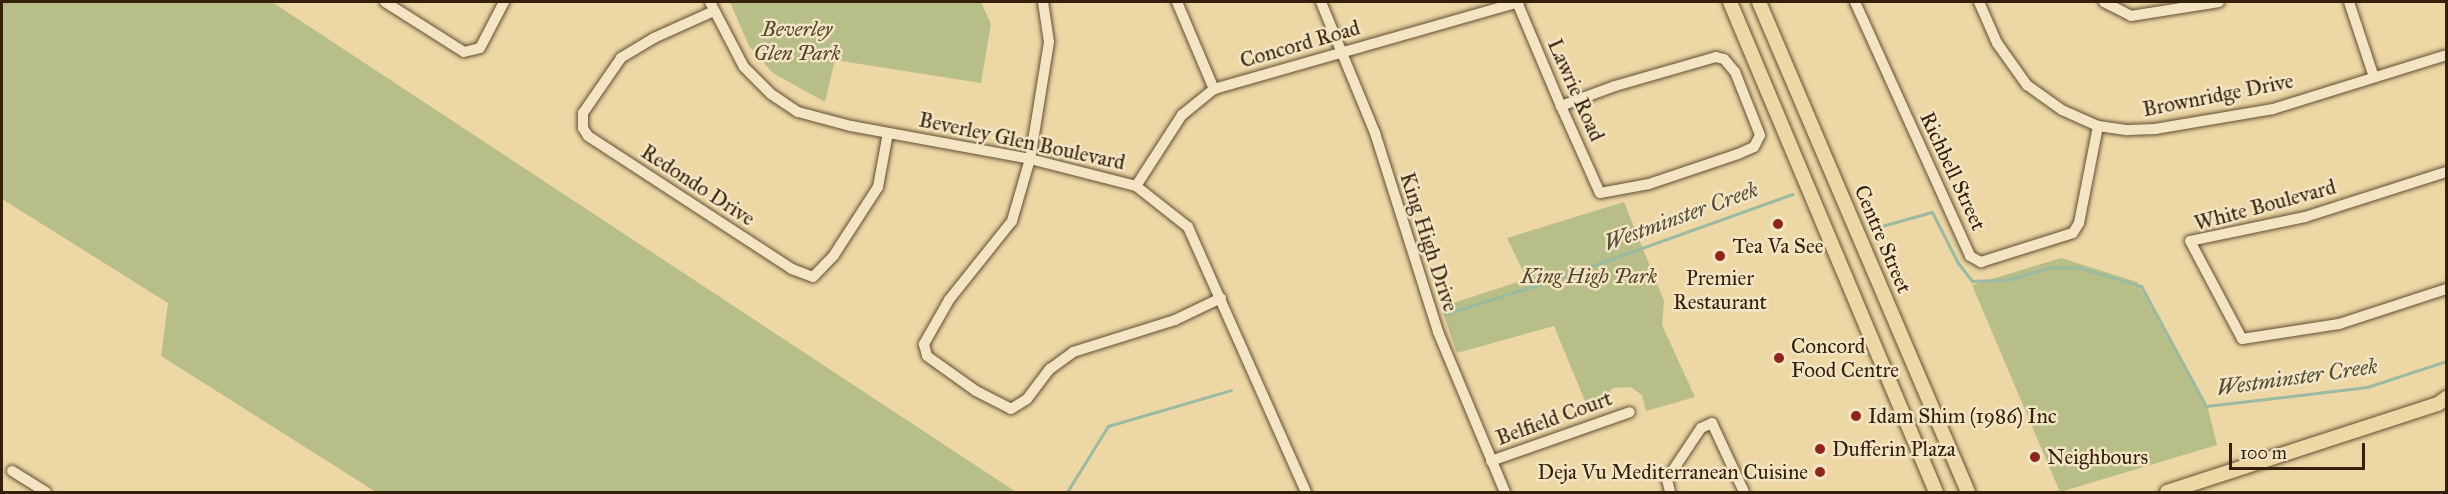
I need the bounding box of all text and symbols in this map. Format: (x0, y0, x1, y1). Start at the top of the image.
street label: Concord Road (1237, 15, 1363, 73)
park label: Beverley Glen Park (753, 16, 841, 66)
street label: Lawrie Road (1542, 35, 1610, 145)
street label: Brownridge Drive (2140, 68, 2296, 122)
street label: Beverley Glen Boulevard (916, 107, 1128, 175)
street label: Richbell Street (1915, 108, 1991, 234)
street label: Redondo Drive (636, 139, 760, 231)
street label: King High Drive (1395, 169, 1463, 315)
street label: White Boulevard (2191, 174, 2339, 236)
water label: Westminster Creek (1600, 176, 1762, 256)
street label: Centre Street (1849, 181, 1917, 297)
marker: Tea Va See (1771, 217, 1785, 231)
place label: Tea Va See (1733, 233, 1823, 259)
marker: Premier Restaurant (1713, 249, 1727, 263)
park label: King High Park (1521, 263, 1657, 289)
place label: Premier Restaurant (1673, 265, 1767, 315)
place label: Concord Food Centre (1791, 333, 1899, 383)
marker: Concord Food Centre (1772, 351, 1786, 365)
water label: Westminster Creek (2215, 353, 2379, 401)
street label: Belfield Court (1493, 385, 1615, 451)
place label: Idam Shim (1986) Inc (1868, 403, 2057, 429)
marker: Idam Shim (1986) Inc (1849, 409, 1863, 423)
scale bar (2232, 431, 2368, 469)
place label: Dufferin Plaza (1832, 436, 1956, 462)
marker: Dufferin Plaza (1813, 442, 1827, 456)
text: 100 m (2240, 442, 2287, 464)
place label: Neighbours (2047, 444, 2148, 470)
marker: Neighbours (2028, 450, 2042, 464)
place label: Deja Vu Mediterranean Cuisine (1538, 459, 1808, 485)
marker: Deja Vu Mediterranean Cuisine (1813, 465, 1827, 479)

